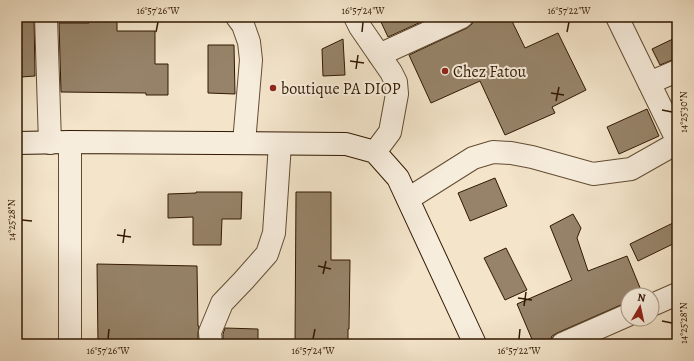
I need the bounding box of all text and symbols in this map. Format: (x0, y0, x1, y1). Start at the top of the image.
text: 16°57'26"W (137, 4, 180, 17)
text: 16°57'24"W (342, 4, 385, 17)
text: 16°57'22"W (547, 4, 591, 17)
place label: Chez Fatou (453, 61, 526, 83)
marker: Chez Fatou (440, 66, 450, 76)
place label: boutique PA DIOP (281, 78, 401, 100)
marker: boutique PA DIOP (268, 83, 278, 93)
text: 14°25'30"N (677, 91, 690, 133)
text: 14°25'28"N (5, 199, 18, 241)
north arrow (620, 287, 660, 327)
text: N (636, 290, 647, 306)
text: 14°25'28"N (677, 302, 690, 344)
text: 16°57'26"W (87, 344, 130, 357)
text: 16°57'24"W (292, 344, 335, 357)
text: 16°57'22"W (497, 344, 541, 357)

